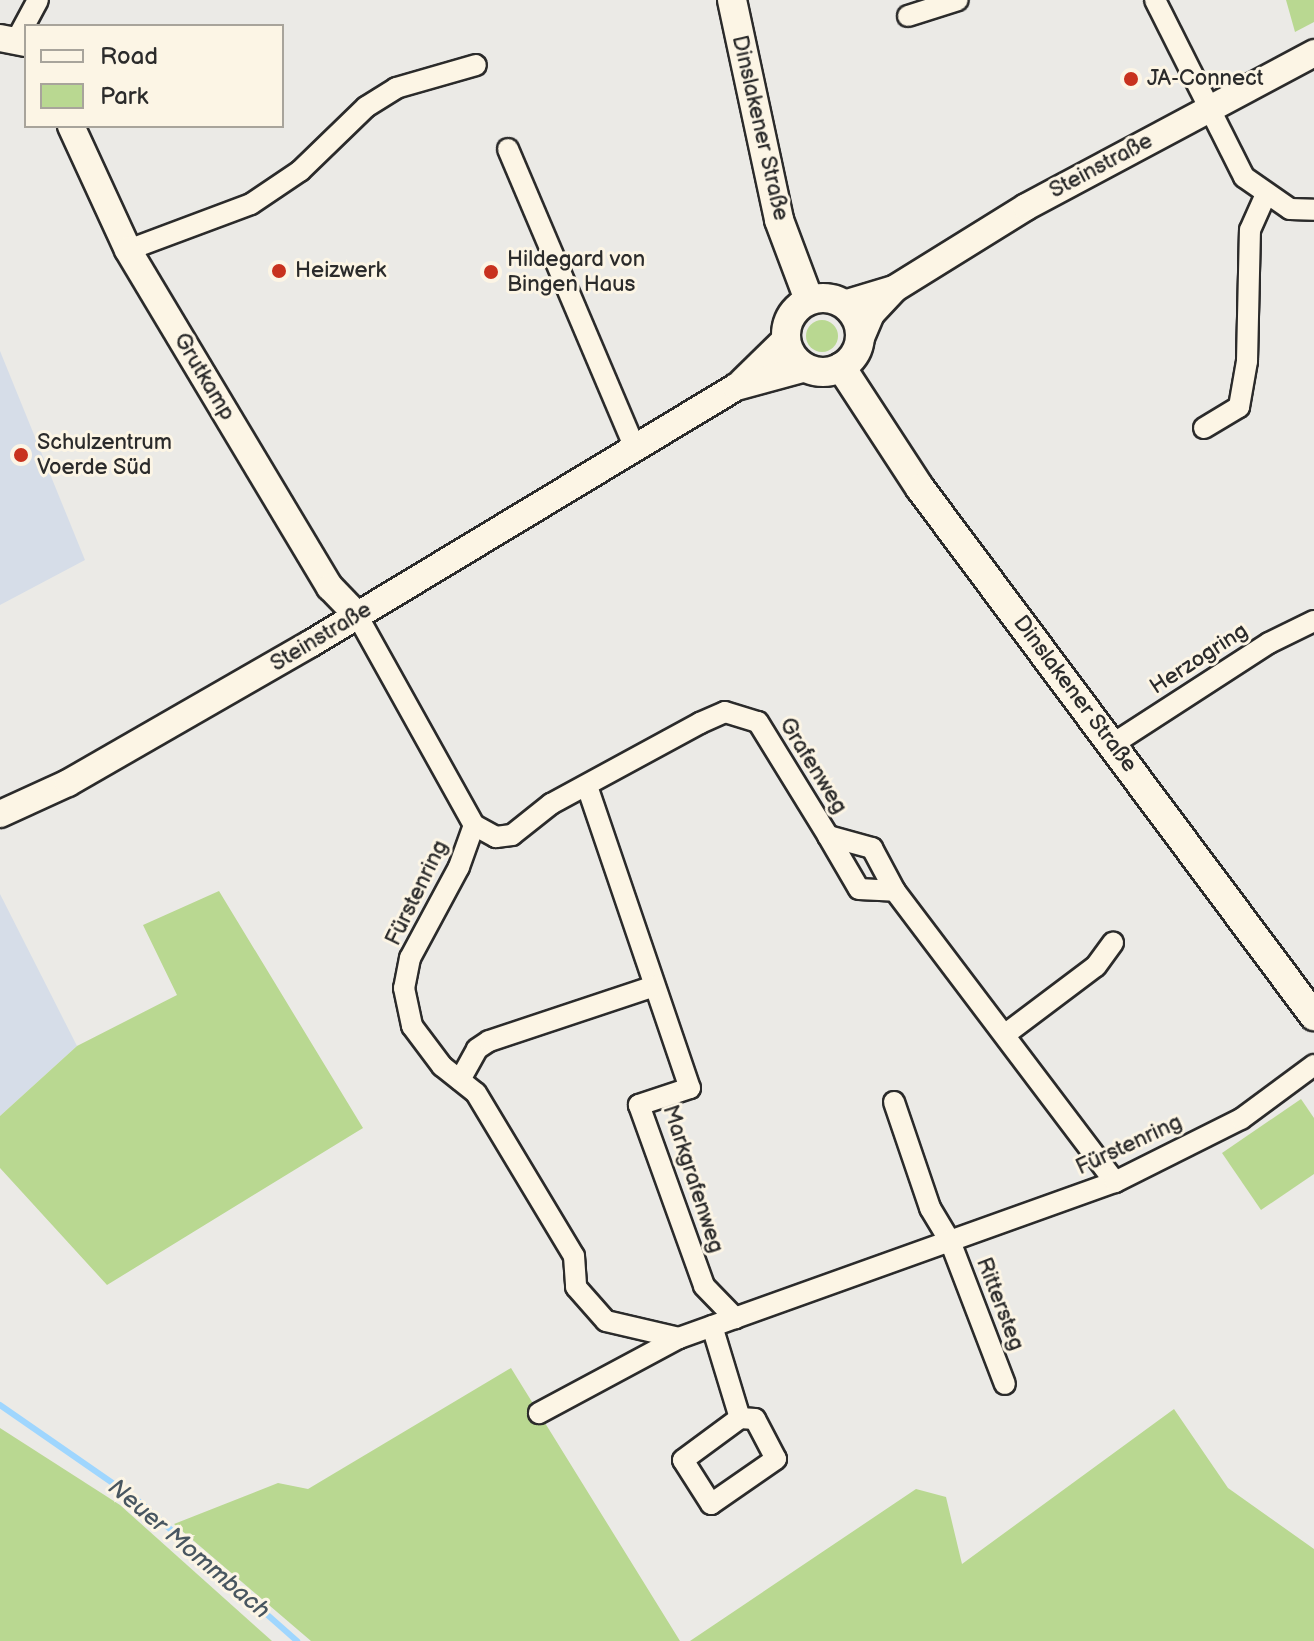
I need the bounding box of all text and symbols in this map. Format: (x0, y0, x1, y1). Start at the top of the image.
legend (24, 24, 284, 128)
street label: Dinslakener Straße (726, 33, 794, 223)
text: Road (100, 42, 158, 71)
place label: JA-Connect (1147, 66, 1263, 92)
marker: JA-Connect (1122, 70, 1140, 88)
text: Park (100, 82, 148, 111)
street label: Steinstraße (1045, 128, 1157, 204)
place label: Hildegard von Bingen Haus (507, 246, 645, 298)
place label: Heizwerk (295, 258, 386, 284)
marker: Heizwerk (270, 262, 288, 280)
marker: Hildegard von Bingen Haus (482, 263, 500, 281)
street label: Grutkamp (168, 329, 240, 425)
place label: Schulzentrum Voerde Süd (37, 429, 172, 480)
marker: Schulzentrum Voerde Süd (12, 446, 30, 464)
street label: Steinstraße (266, 597, 376, 677)
street label: Dinslakener Straße (1007, 610, 1143, 778)
street label: Herzogring (1145, 618, 1253, 700)
street label: Grafenweg (773, 713, 853, 819)
street label: Fürstenring (380, 836, 454, 950)
street label: Markgrafenweg (657, 1102, 729, 1256)
street label: Fürstenring (1072, 1109, 1186, 1181)
street label: Rittersteg (970, 1254, 1030, 1354)
water label: Neuer Mommbach (102, 1473, 276, 1625)

